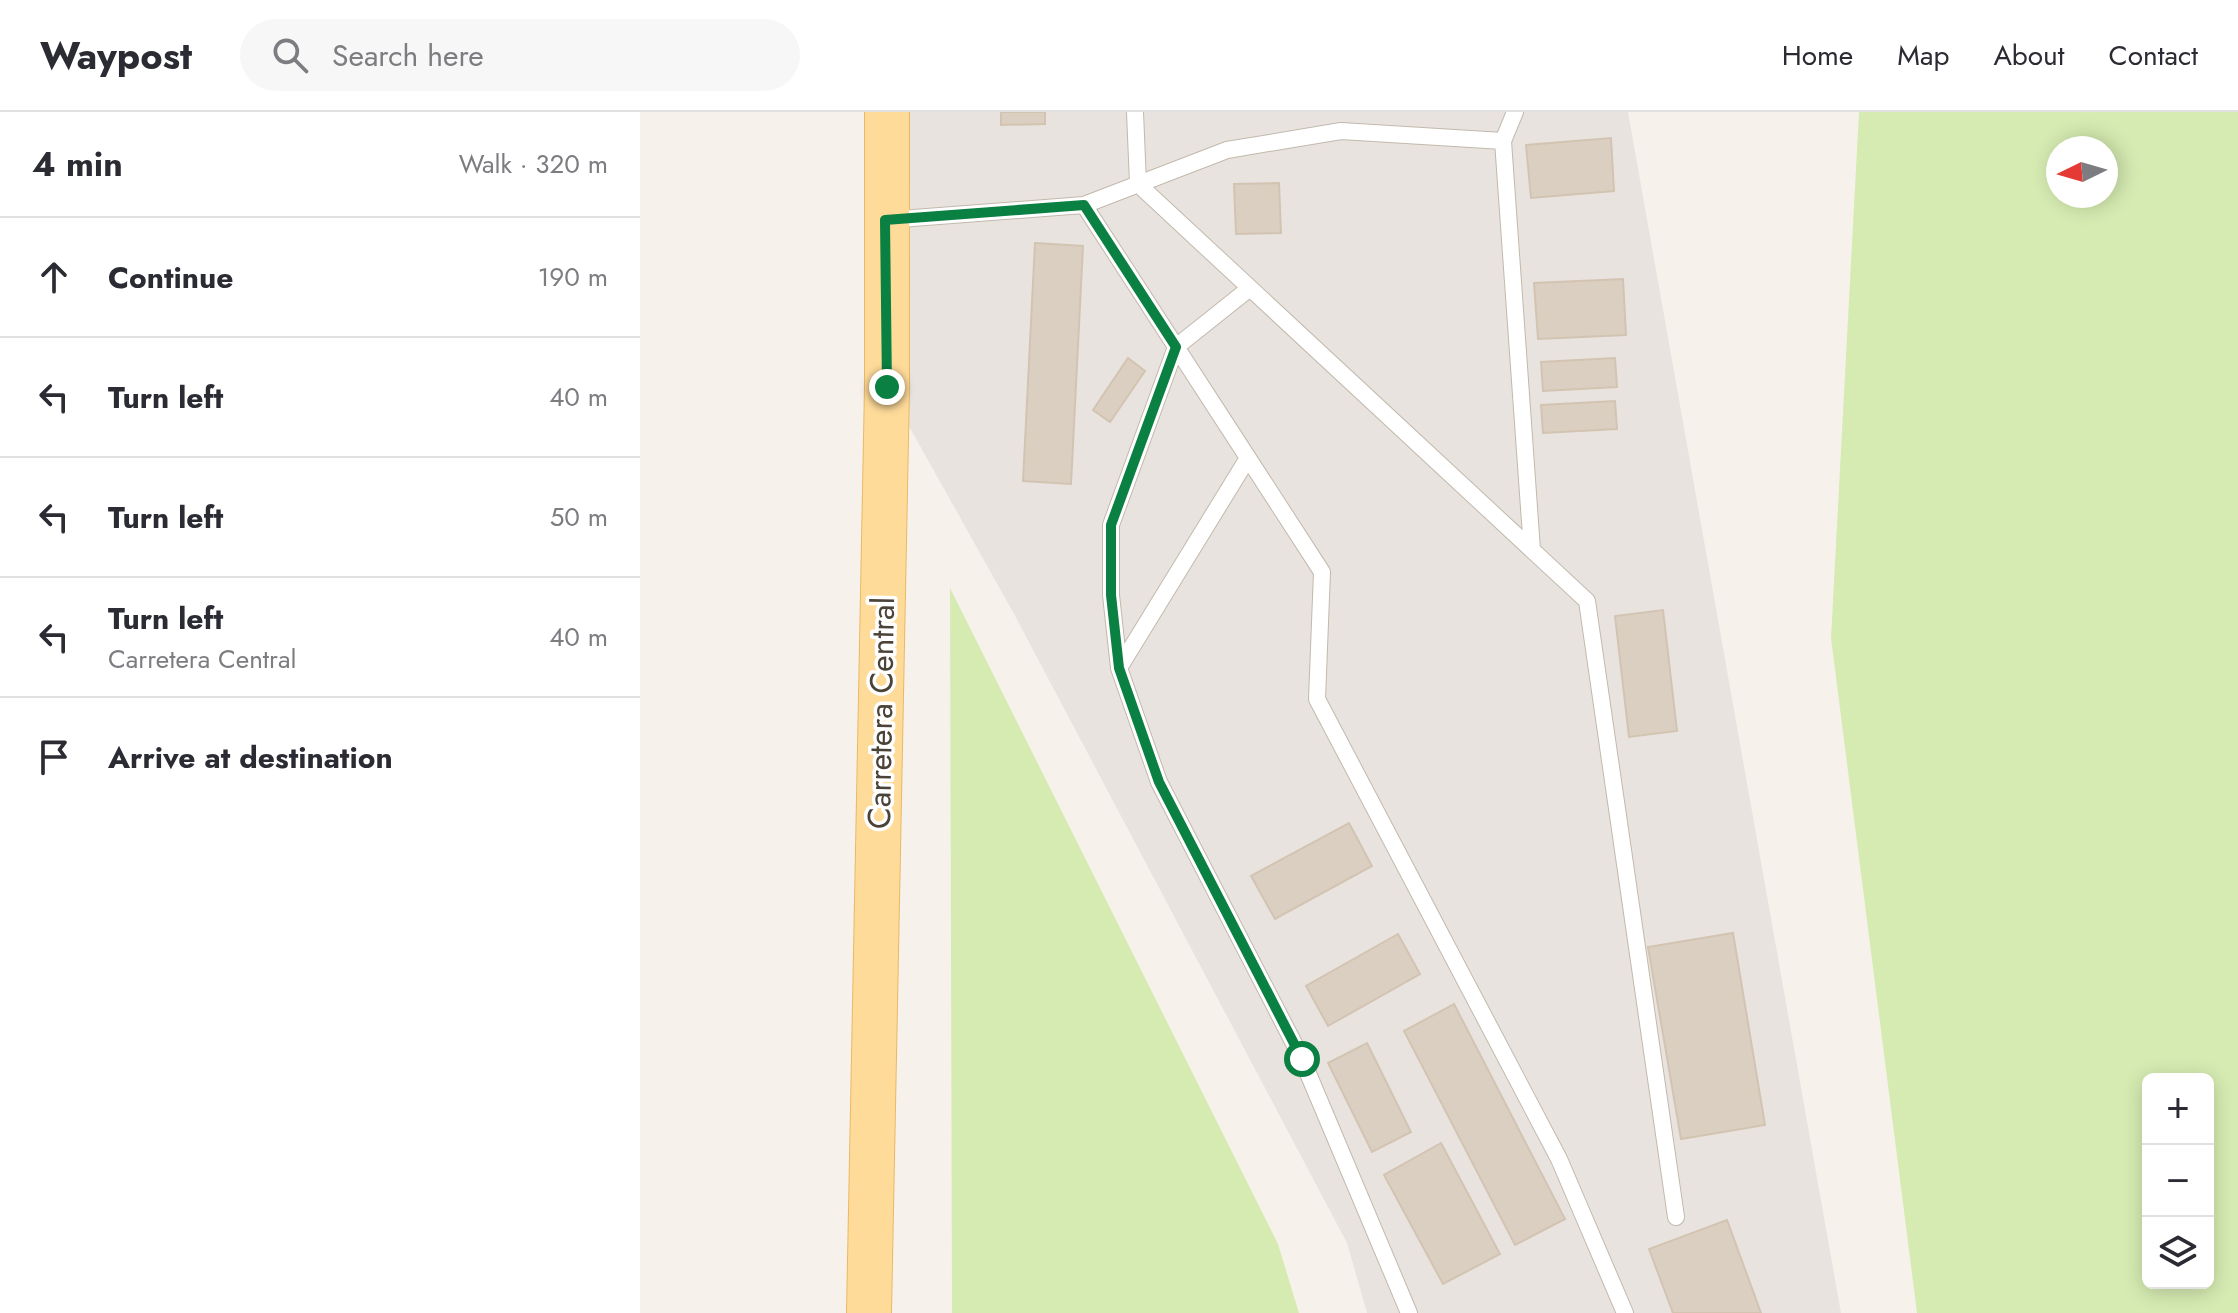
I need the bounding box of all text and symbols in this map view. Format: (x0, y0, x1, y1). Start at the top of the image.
search box (240, 19, 800, 91)
text: Waypost (40, 28, 192, 83)
icon: search (268, 33, 312, 77)
text: Search here (332, 34, 484, 77)
text: Home (1782, 35, 1853, 76)
text: Map (1897, 35, 1949, 76)
text: About (1993, 35, 2065, 76)
text: Contact (2109, 35, 2198, 76)
north arrow (2046, 136, 2118, 208)
text: 4 min (32, 140, 123, 189)
text: Walk · 320 m (459, 145, 608, 183)
icon: ahead (32, 255, 76, 299)
text: Continue (108, 256, 234, 299)
text: 190 m (538, 258, 608, 296)
route end (869, 369, 905, 405)
icon: left (32, 375, 76, 419)
text: Turn left (108, 376, 223, 419)
text: 40 m (549, 378, 608, 416)
icon: left (32, 495, 76, 539)
text: Turn left (108, 496, 223, 539)
text: 50 m (550, 498, 608, 536)
text: Turn left (108, 597, 223, 640)
street label: Carretera Central (856, 597, 906, 829)
icon: left (32, 615, 76, 659)
text: 40 m (549, 618, 608, 656)
text: Carretera Central (108, 640, 297, 678)
icon: arrive (32, 735, 76, 779)
text: Arrive at destination (108, 736, 393, 779)
route start (1284, 1041, 1320, 1077)
map controls (2142, 1073, 2214, 1289)
button: + (2142, 1073, 2214, 1145)
button: − (2142, 1145, 2214, 1217)
button: layers (2142, 1217, 2214, 1289)

